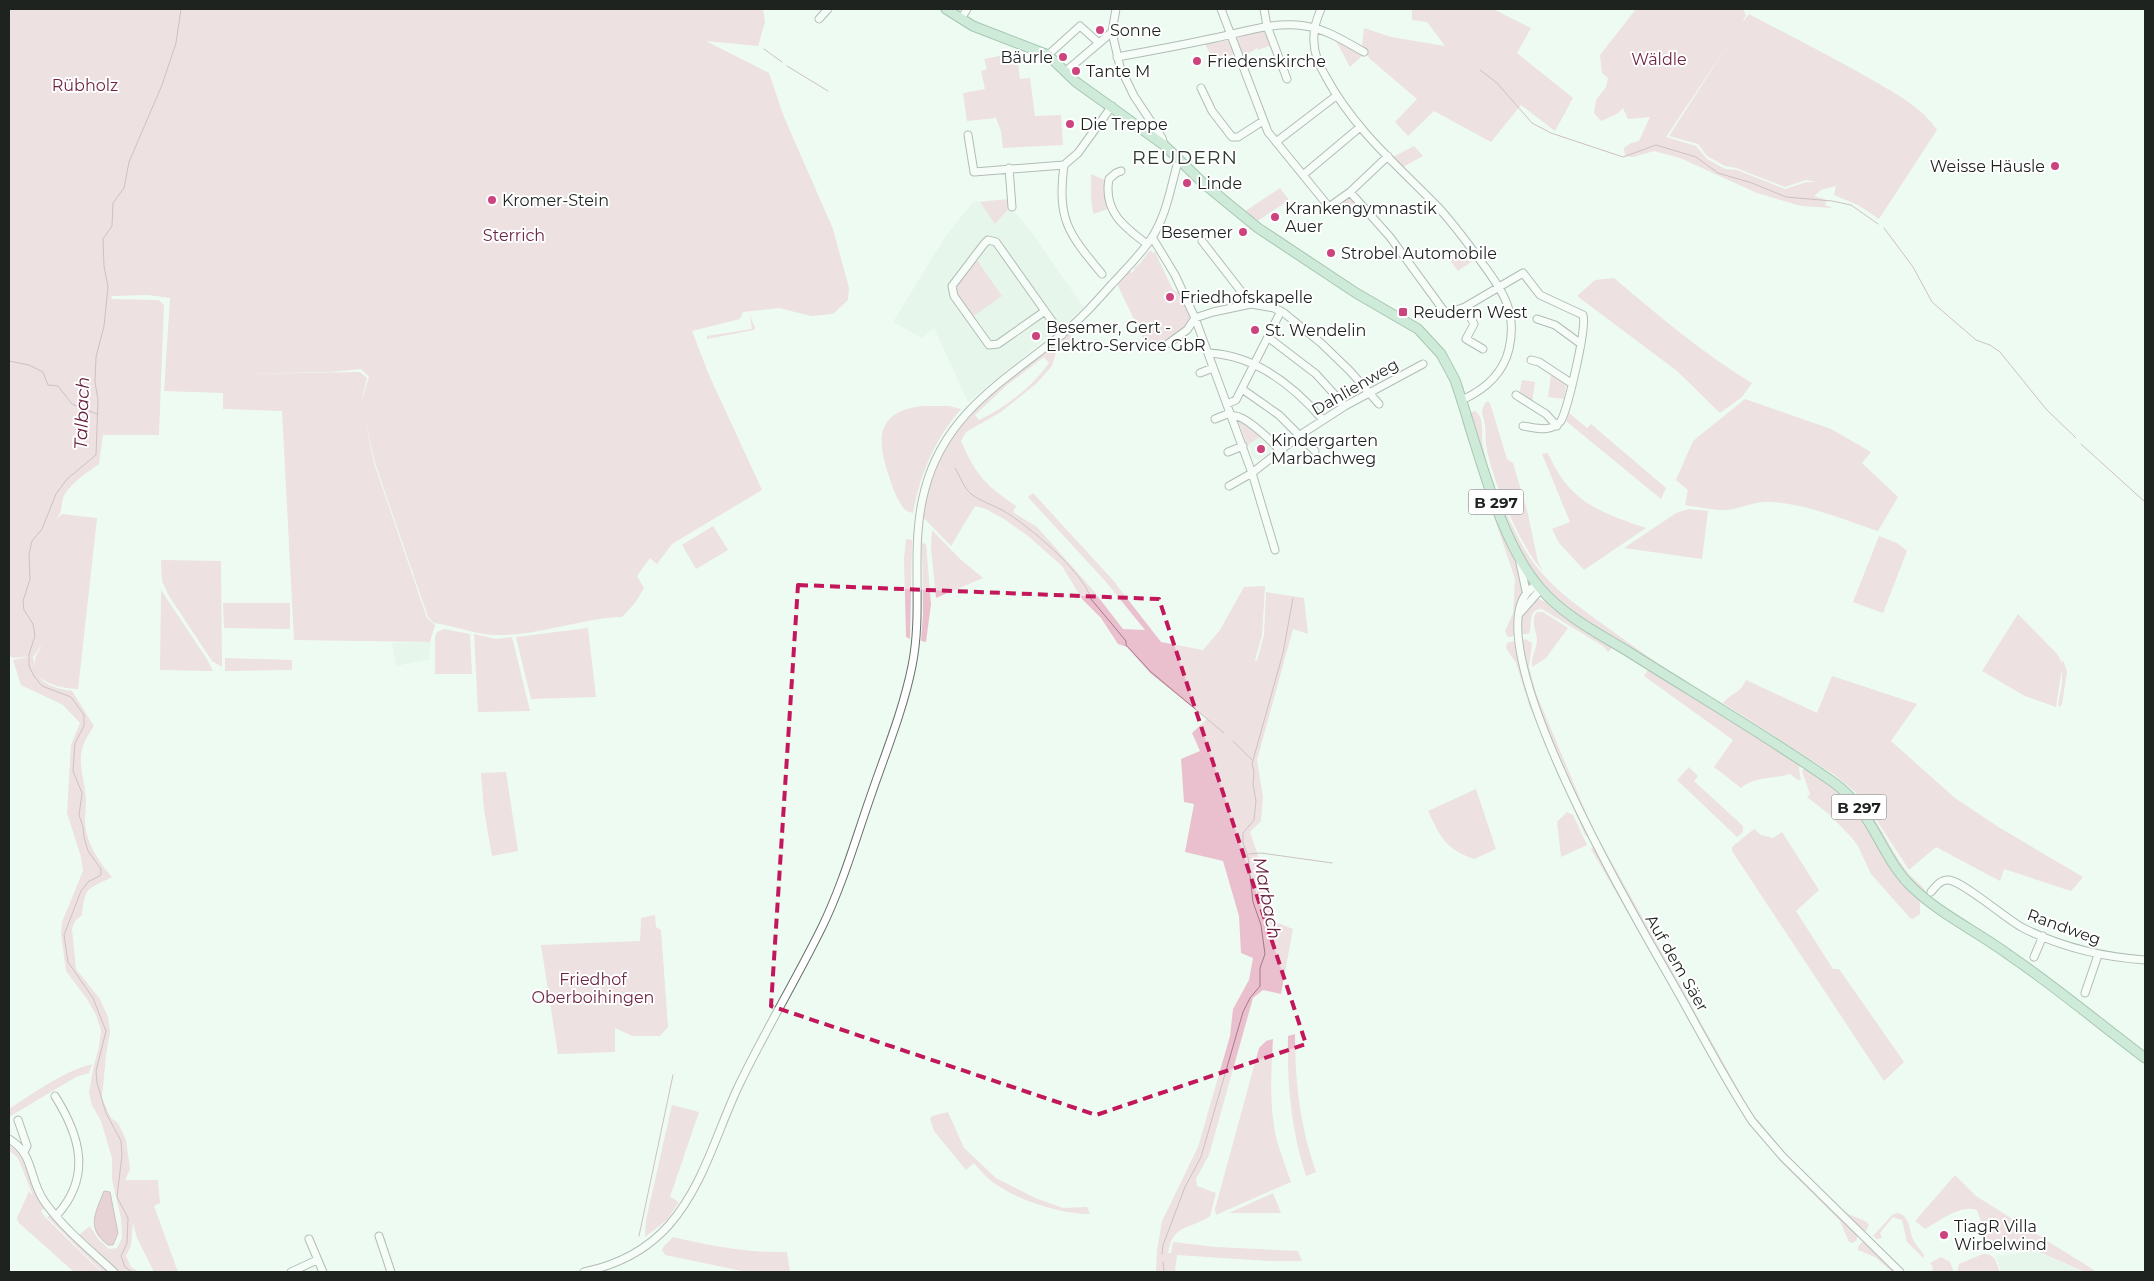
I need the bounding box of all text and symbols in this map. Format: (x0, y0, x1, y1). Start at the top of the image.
place label: Sonne (1110, 21, 1161, 40)
marker: Sonne (1094, 24, 1106, 36)
place label: Bäurle (1000, 48, 1053, 67)
park label: Wäldle (1631, 50, 1687, 69)
marker: Bäurle (1057, 51, 1069, 63)
place label: Friedenskirche (1207, 52, 1326, 71)
marker: Friedenskirche (1191, 55, 1203, 67)
place label: Tante M (1086, 62, 1150, 81)
marker: Tante M (1070, 65, 1082, 77)
park label: Rübholz (52, 76, 118, 95)
place label: Die Treppe (1080, 115, 1168, 134)
marker: Die Treppe (1064, 118, 1076, 130)
district label: REUDERN (1132, 146, 1238, 169)
place label: Weisse Häusle (1930, 157, 2045, 176)
marker: Weisse Häusle (2049, 160, 2061, 172)
place label: Linde (1197, 174, 1242, 193)
marker: Linde (1181, 177, 1193, 189)
place label: Kromer-Stein (502, 191, 609, 210)
marker: Kromer-Stein (486, 194, 498, 206)
place label: Krankengymnastik Auer (1285, 199, 1437, 236)
marker: Krankengymnastik Auer (1269, 211, 1281, 223)
place label: Besemer (1161, 223, 1233, 242)
park label: Sterrich (483, 226, 545, 245)
marker: Besemer (1237, 226, 1249, 238)
place label: Strobel Automobile (1341, 244, 1497, 263)
marker: Strobel Automobile (1325, 247, 1337, 259)
place label: Friedhofskapelle (1180, 288, 1313, 307)
marker: Friedhofskapelle (1164, 291, 1176, 303)
place label: Reudern West (1413, 303, 1528, 322)
marker: Reudern West (1397, 306, 1409, 318)
place label: Besemer, Gert - Elektro-Service GbR (1046, 318, 1206, 355)
place label: St. Wendelin (1265, 321, 1366, 340)
marker: St. Wendelin (1249, 324, 1261, 336)
marker: Besemer, Gert - Elektro-Service GbR (1030, 330, 1042, 342)
street label: Dahlienweg (1308, 355, 1402, 419)
water label: Talbach (70, 376, 94, 450)
place label: Kindergarten Marbachweg (1271, 431, 1378, 468)
marker: Kindergarten Marbachweg (1255, 443, 1267, 455)
road number: B 297 (1468, 490, 1524, 514)
road number: B 297 (1832, 794, 1886, 820)
water label: Marbach (1248, 855, 1286, 941)
street label: Randweg (2025, 905, 2103, 949)
street label: Auf dem Säer (1642, 911, 1712, 1015)
park label: Friedhof Oberboihingen (532, 970, 654, 1007)
place label: TiagR Villa Wirbelwind (1954, 1217, 2047, 1254)
marker: TiagR Villa Wirbelwind (1938, 1229, 1950, 1241)

